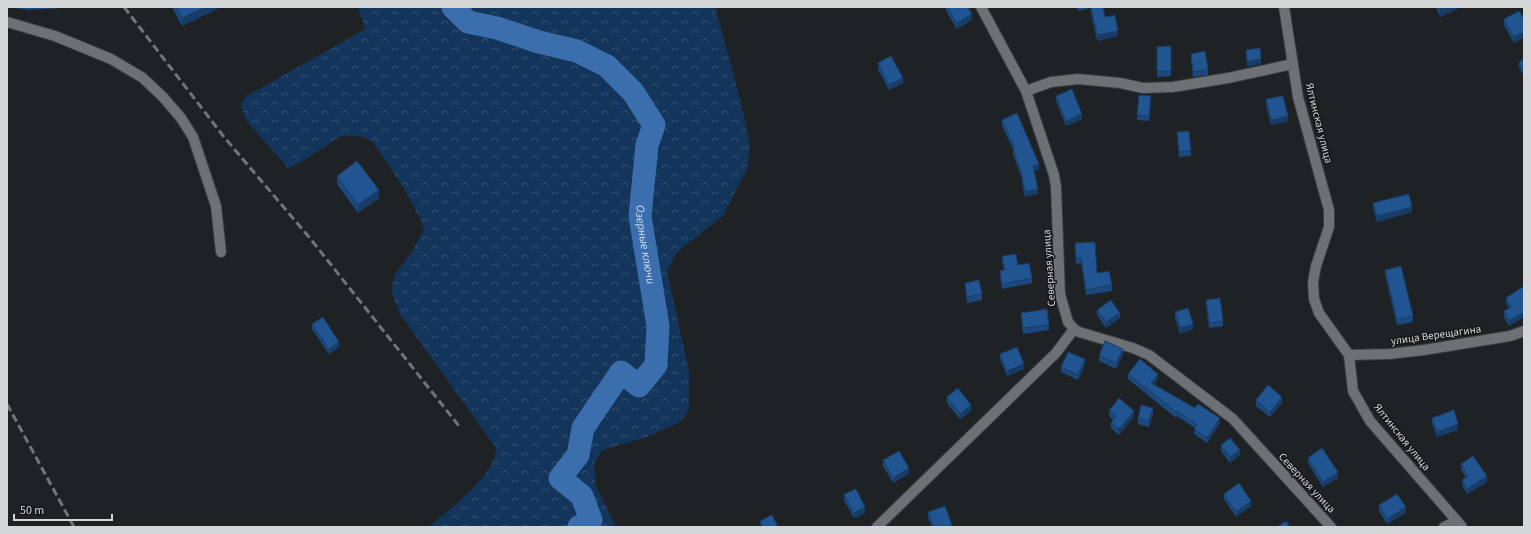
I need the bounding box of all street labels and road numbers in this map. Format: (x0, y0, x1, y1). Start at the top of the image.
street label: Ялтинская улица (1302, 81, 1336, 165)
street label: Северная улица (1039, 229, 1059, 307)
street label: улица Верещагина (1390, 321, 1482, 349)
street label: Ялтинская улица (1370, 400, 1434, 474)
street label: Северная улица (1275, 450, 1339, 516)

